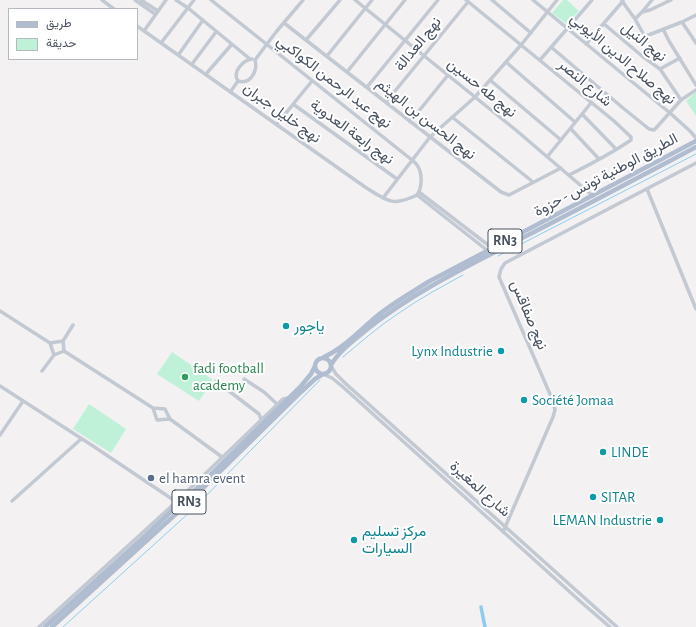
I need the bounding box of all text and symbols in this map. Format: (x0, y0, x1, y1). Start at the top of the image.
legend (8, 8, 138, 60)
street label: نهج صلاح الدين الأيوبي (566, 9, 680, 109)
street label: نهج العدالة (391, 13, 445, 75)
text: طريق (46, 17, 71, 29)
street label: نهج النيل (618, 18, 670, 66)
street label: نهج عبد الرحمن الكواكبي (273, 32, 395, 132)
text: حديقة (46, 37, 76, 49)
street label: نهج طه حسين (444, 55, 520, 121)
street label: شارع النصر (555, 55, 615, 111)
street label: نهج الحسن بن الهيثم (372, 74, 480, 164)
street label: نهج خليل جبران (240, 79, 324, 147)
street label: نهج رابعة العدوية (307, 96, 397, 168)
street label: الطريق الوطنية تونس - حزوة (531, 129, 681, 221)
road number: RN3 (488, 229, 522, 253)
street label: نهج صفاقس (506, 277, 552, 353)
place label: ياجور (294, 317, 324, 335)
marker: ياجور (281, 321, 291, 331)
place label: Lynx Industrie (411, 342, 493, 360)
marker: Lynx Industrie (496, 346, 506, 356)
place label: fadi football academy (193, 359, 264, 394)
marker: fadi football academy (180, 372, 190, 382)
place label: Société Jomaa (532, 391, 614, 409)
marker: Société Jomaa (519, 395, 529, 405)
place label: LINDE (611, 443, 648, 461)
marker: LINDE (598, 447, 608, 457)
street label: شارع المغيرة (446, 457, 514, 521)
place label: el hamra event (159, 469, 245, 487)
marker: el hamra event (146, 473, 156, 483)
place label: SITAR (601, 488, 635, 506)
road number: RN3 (172, 490, 206, 514)
marker: SITAR (588, 492, 598, 502)
place label: LEMAN Industrie (553, 511, 652, 529)
marker: LEMAN Industrie (655, 515, 665, 525)
place label: مركز تسليم السيارات (362, 522, 426, 557)
marker: مركز تسليم السيارات (349, 535, 359, 545)

